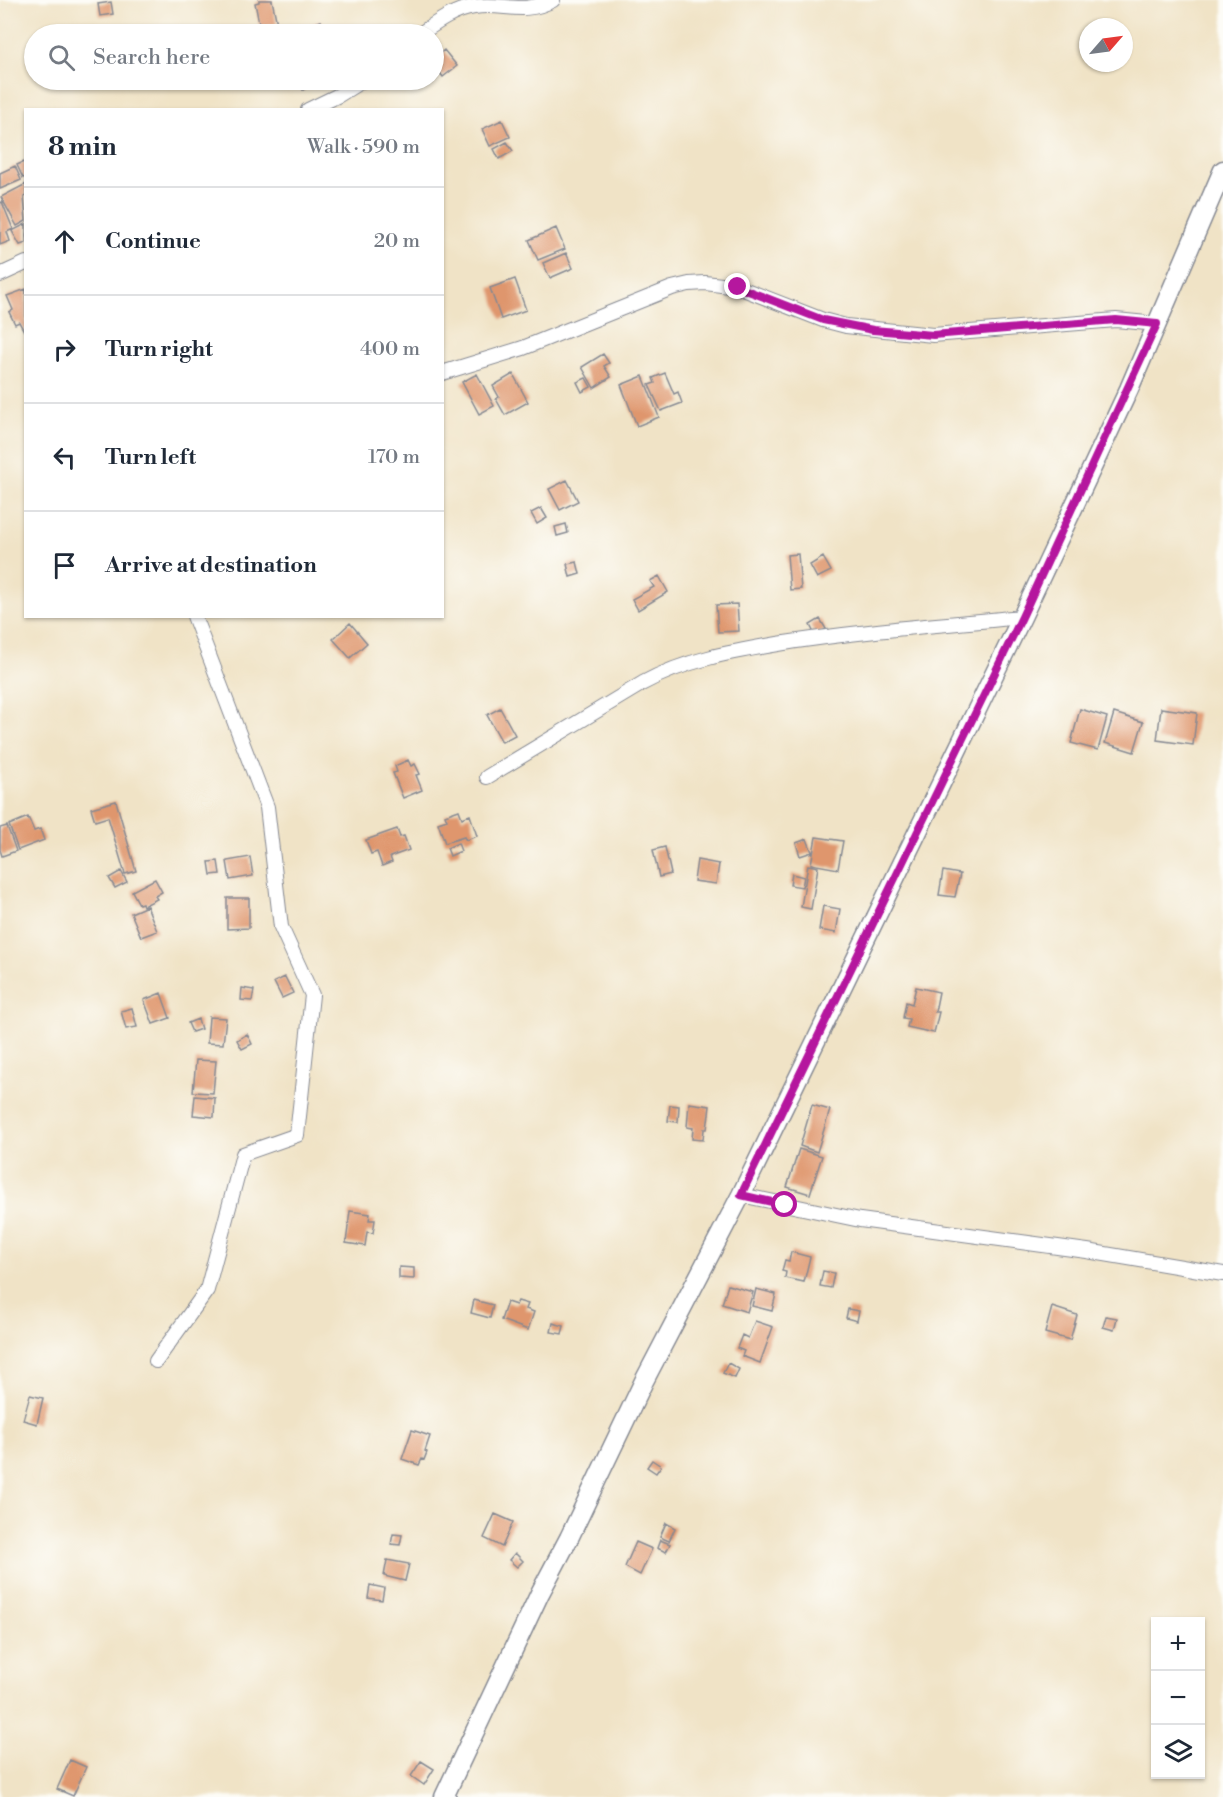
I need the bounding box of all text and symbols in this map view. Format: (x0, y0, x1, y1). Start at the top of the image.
north arrow (1079, 18, 1133, 72)
search box (24, 24, 444, 90)
icon: search (45, 41, 78, 74)
text: Search here (93, 44, 210, 71)
text: 8 min (48, 131, 117, 163)
text: Walk · 590 m (307, 135, 420, 160)
icon: ahead (48, 225, 81, 258)
text: Continue (105, 228, 201, 255)
text: 20 m (374, 229, 420, 254)
route end (724, 273, 750, 299)
icon: right (48, 333, 81, 366)
text: Turn right (105, 336, 213, 363)
text: 400 m (360, 337, 420, 362)
icon: left (48, 441, 81, 474)
text: Turn left (105, 444, 196, 471)
text: 170 m (368, 445, 420, 470)
icon: arrive (48, 549, 81, 582)
text: Arrive at destination (105, 552, 317, 579)
route start (771, 1191, 797, 1217)
map controls (1151, 1617, 1205, 1779)
button: + (1151, 1617, 1205, 1671)
button: − (1151, 1671, 1205, 1725)
button: layers (1151, 1725, 1205, 1779)

